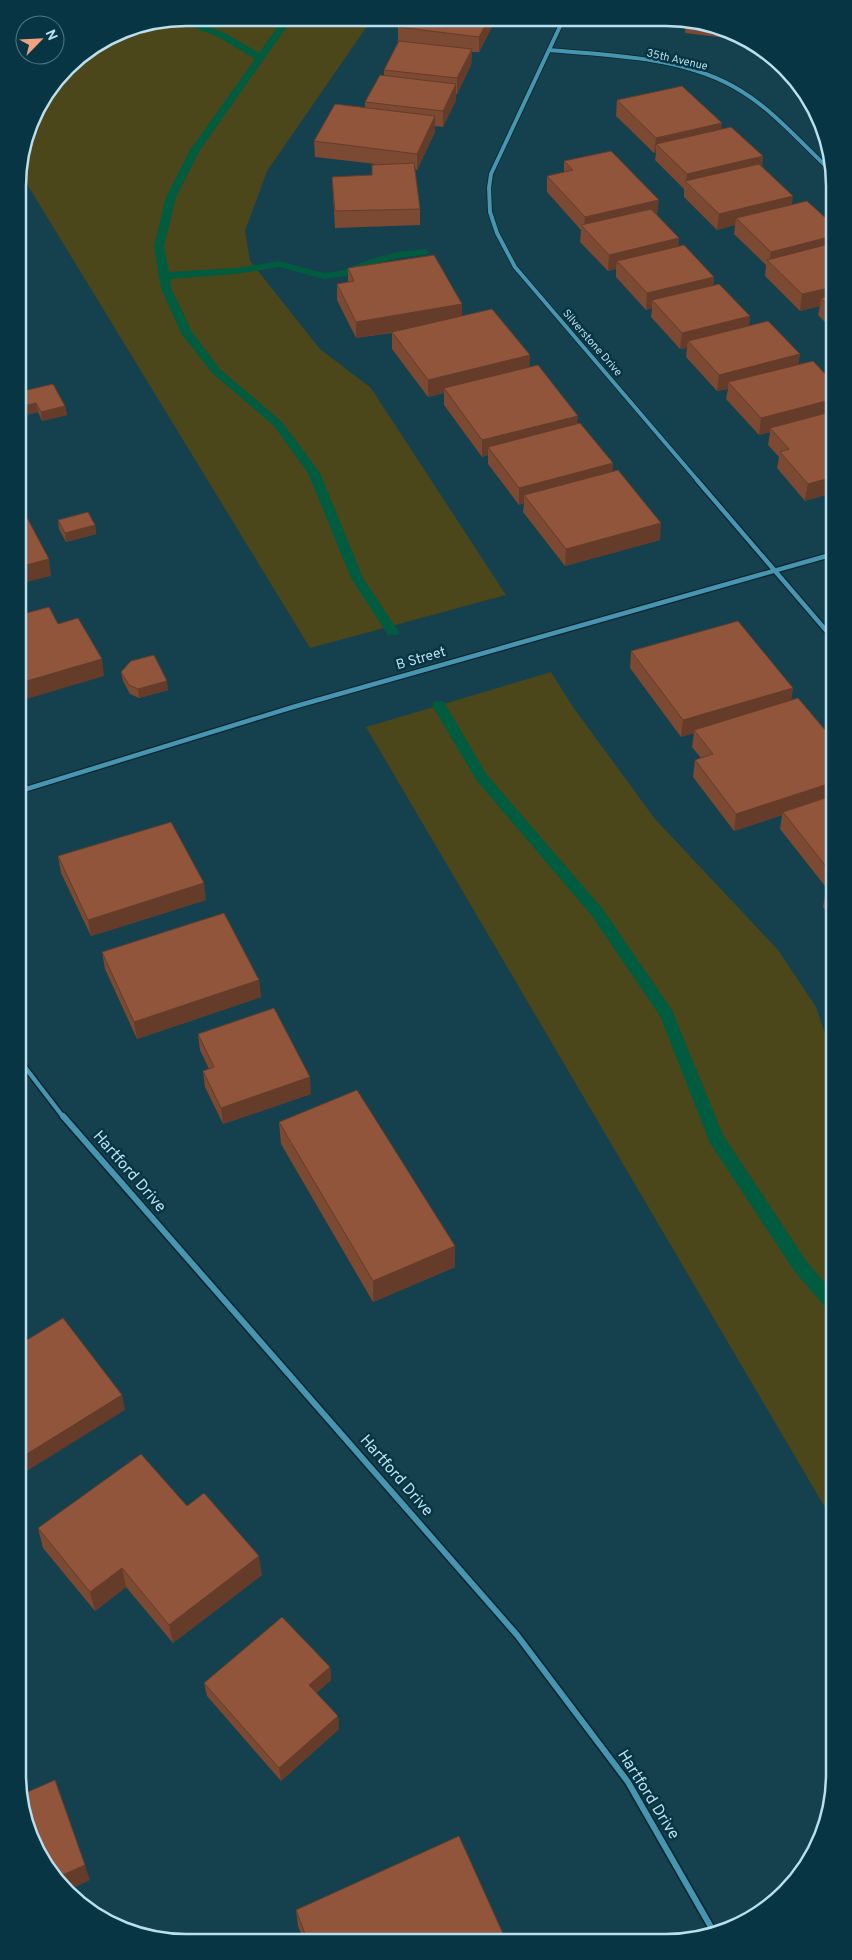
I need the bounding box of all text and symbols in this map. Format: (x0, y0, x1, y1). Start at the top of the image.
north arrow (15, 15, 65, 65)
text: N (41, 27, 60, 43)
street label: 35th Avenue (645, 46, 709, 74)
street label: Silverstone Drive (559, 307, 625, 379)
street label: B Street (394, 644, 448, 674)
street label: Hartford Drive (88, 1127, 170, 1217)
street label: Hartford Drive (355, 1431, 437, 1521)
street label: Hartford Drive (613, 1746, 683, 1844)

